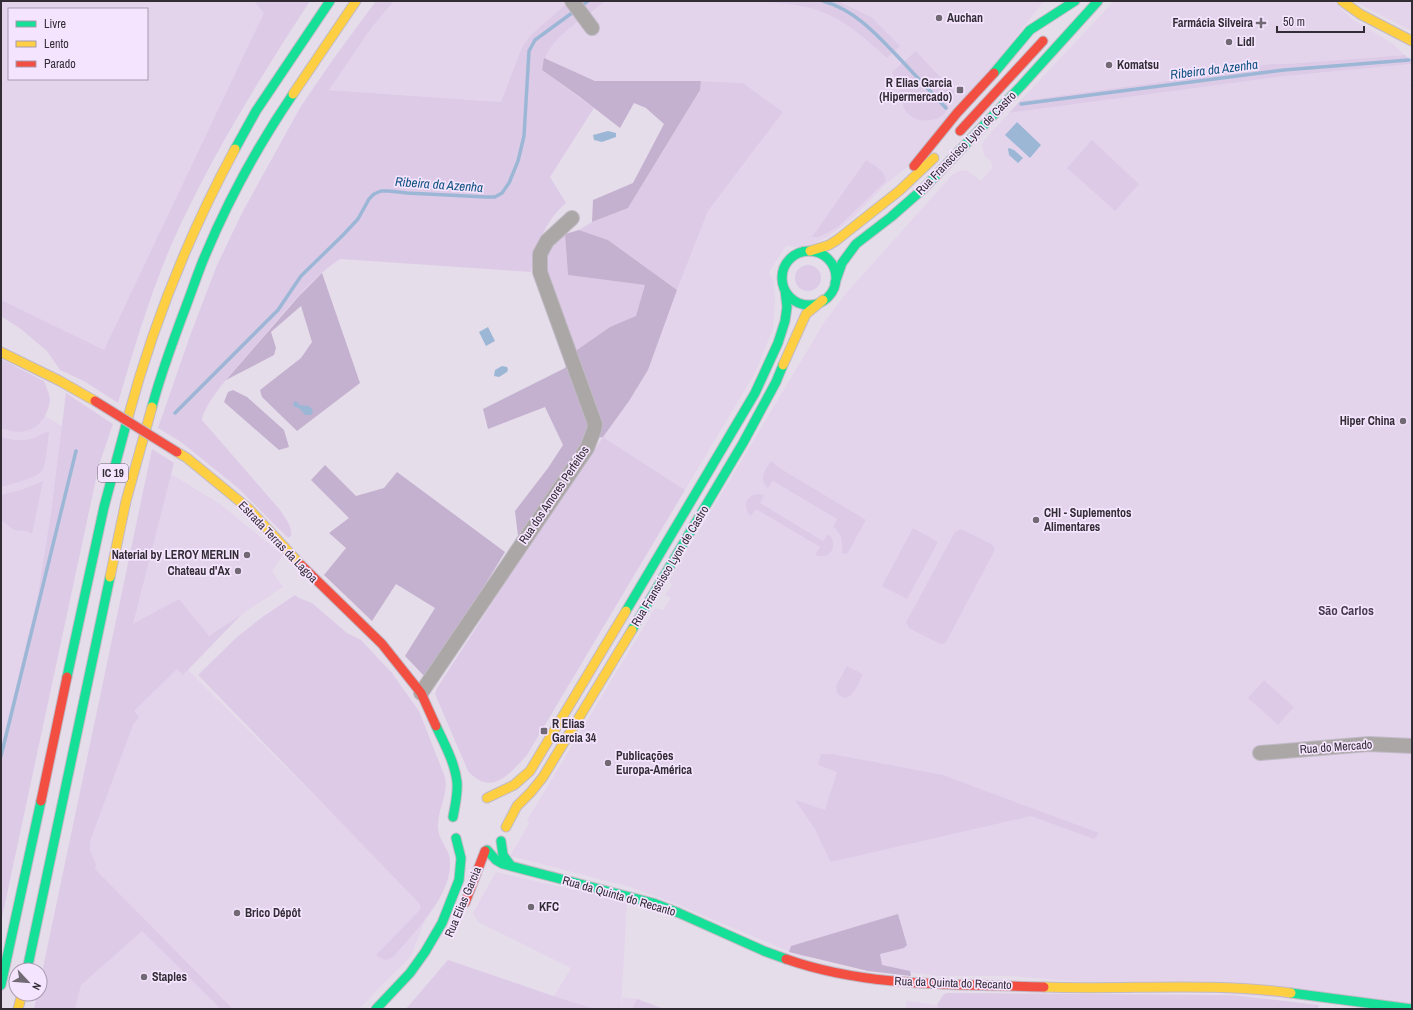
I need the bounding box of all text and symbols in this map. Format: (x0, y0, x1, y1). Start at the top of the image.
legend (8, 8, 148, 80)
scale bar (1277, 8, 1364, 34)
place label: Auchan (947, 10, 983, 26)
marker: Auchan (934, 13, 944, 23)
text: 50 m (1283, 14, 1305, 30)
place label: Farmácia Silveira (1173, 15, 1254, 31)
text: Livre (44, 16, 66, 32)
marker: Farmácia Silveira (1256, 18, 1266, 28)
place label: Lidl (1237, 34, 1255, 50)
text: Lento (44, 36, 69, 52)
marker: Lidl (1224, 37, 1234, 47)
text: Parado (44, 56, 76, 72)
water label: Ribeira da Azenha (1169, 56, 1259, 83)
place label: Komatsu (1117, 57, 1159, 73)
marker: Komatsu (1104, 60, 1114, 70)
place label: R Elias Garcia (Hipermercado) (879, 75, 953, 105)
marker: R Elias Garcia (Hipermercado) (955, 85, 965, 95)
street label: Rua Franscisco Lyon de Castro (912, 88, 1020, 198)
water label: Ribeira da Azenha (394, 173, 484, 196)
place label: Hiper China (1340, 413, 1396, 429)
marker: Hiper China (1398, 416, 1408, 426)
street label: Rua dos Amores Perfeitos (515, 443, 593, 547)
road number: IC 19 (98, 464, 128, 482)
street label: Estrada Terras da Lagoa (235, 498, 321, 587)
street label: Rua Franscisco Lyon de Castro (628, 503, 712, 629)
place label: CHI - Suplementos Alimentares (1044, 505, 1132, 535)
marker: CHI - Suplementos Alimentares (1031, 515, 1041, 525)
place label: Naterial by LEROY MERLIN (112, 547, 239, 563)
marker: Naterial by LEROY MERLIN (242, 550, 252, 560)
place label: Chateau d'Ax (168, 563, 231, 579)
marker: Chateau d'Ax (233, 566, 243, 576)
district label: São Carlos (1318, 602, 1374, 619)
place label: R Elias Garcia 34 (552, 716, 597, 746)
marker: R Elias Garcia 34 (539, 726, 549, 736)
street label: Rua do Mercado (1299, 736, 1373, 758)
place label: Publicações Europa-América (616, 748, 693, 778)
marker: Publicações Europa-América (603, 758, 613, 768)
street label: Rua Elias Garcia (441, 864, 485, 940)
street label: Rua da Quinta do Recanto (561, 872, 677, 920)
place label: KFC (539, 899, 559, 915)
marker: KFC (526, 902, 536, 912)
place label: Brico Dépôt (245, 905, 301, 921)
marker: Brico Dépôt (232, 908, 242, 918)
north arrow (8, 962, 48, 1002)
place label: Staples (152, 969, 188, 985)
marker: Staples (139, 972, 149, 982)
street label: Rua da Quinta do Recanto (894, 973, 1012, 993)
text: N (29, 980, 45, 992)

